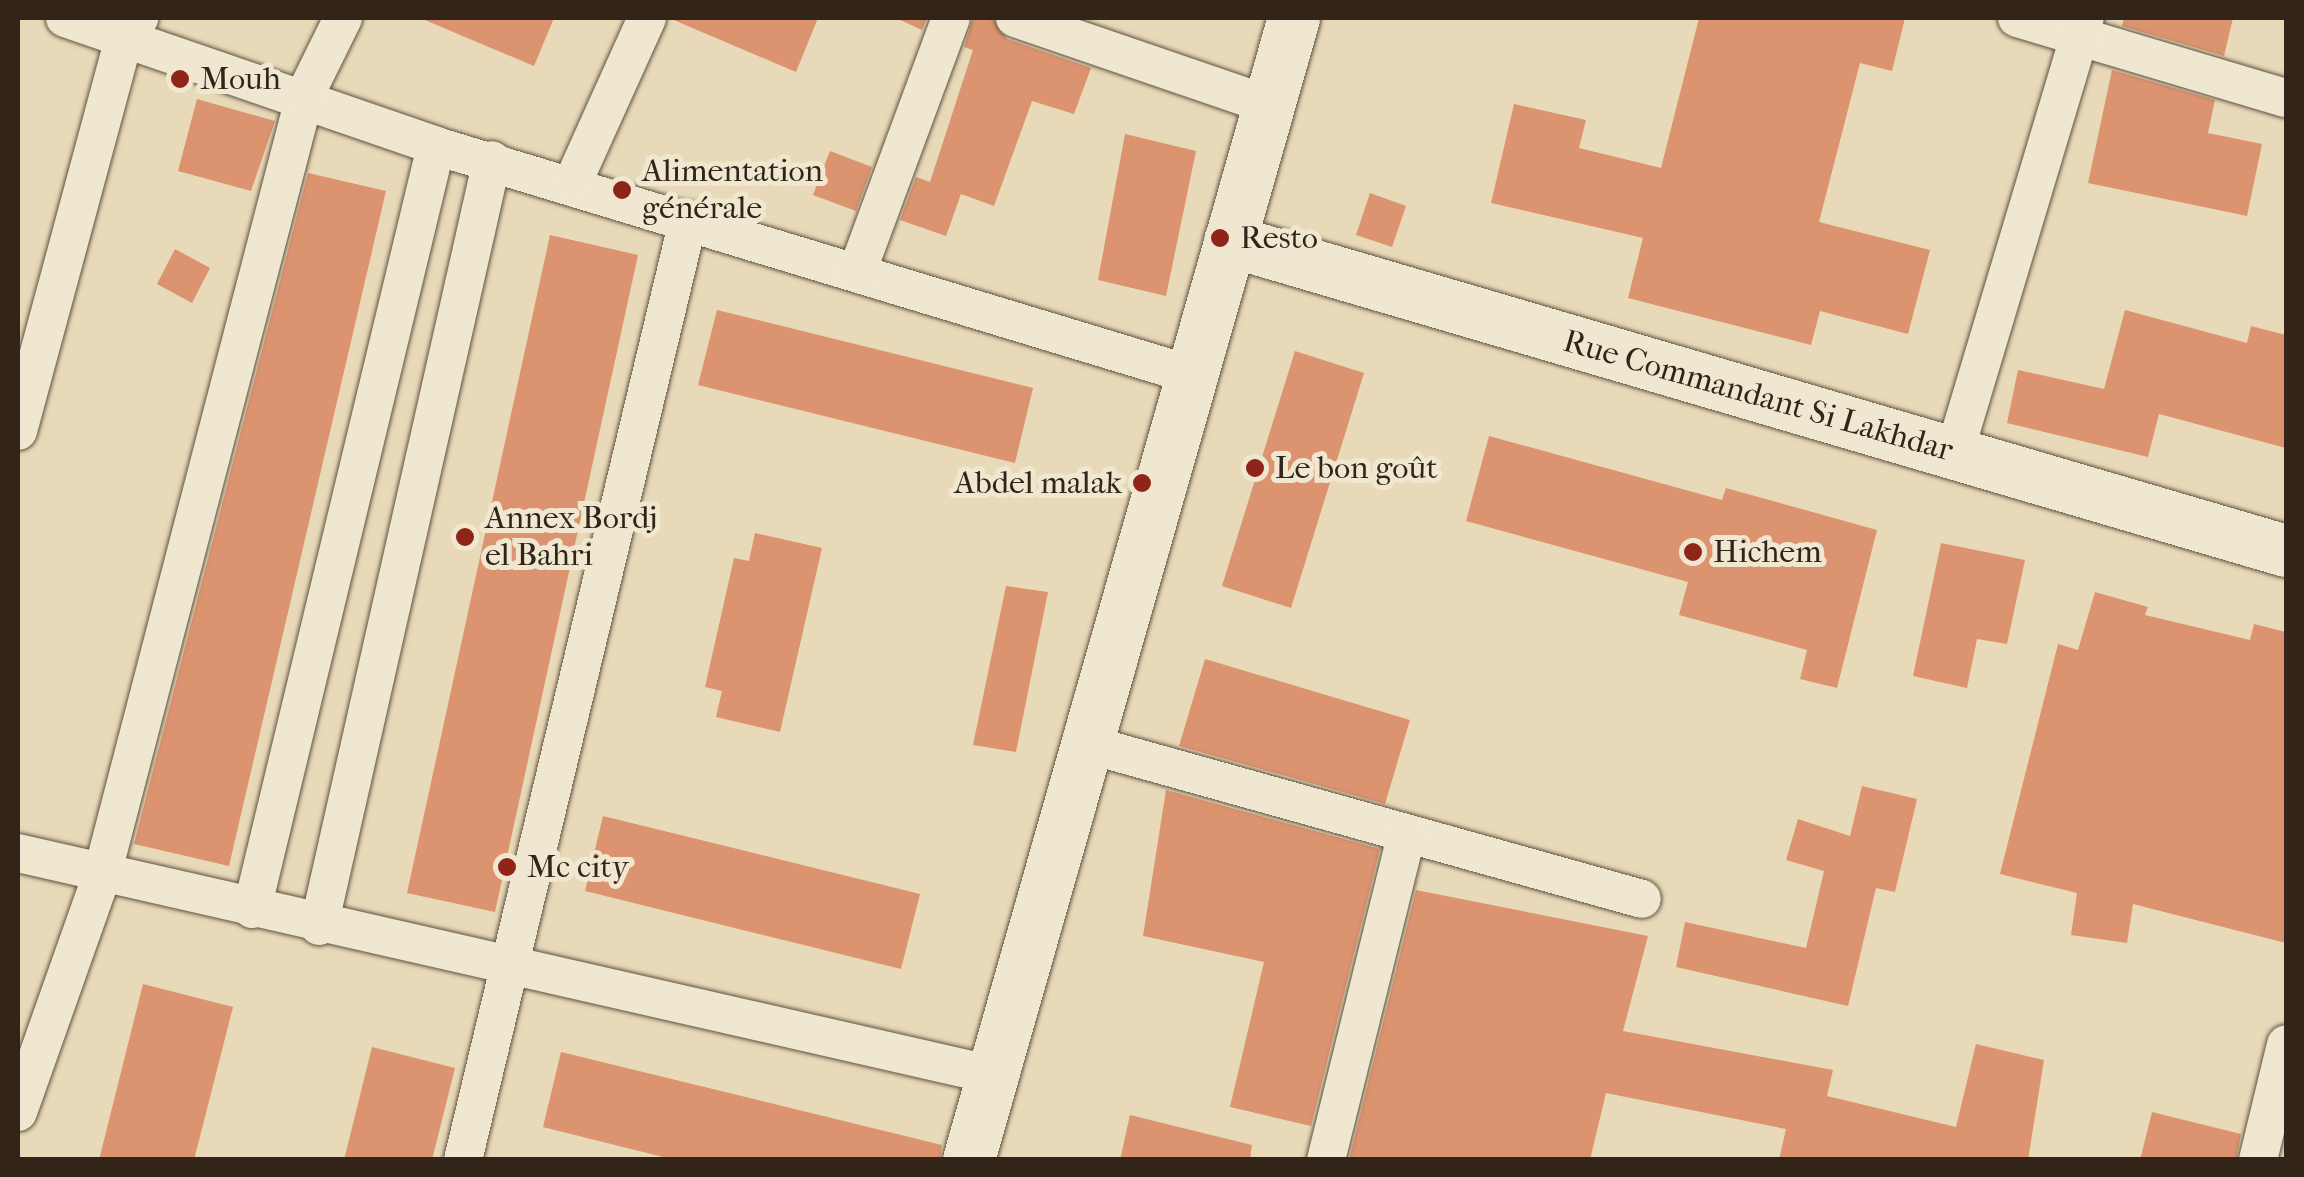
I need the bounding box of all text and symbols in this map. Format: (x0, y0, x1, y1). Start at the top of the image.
place label: Mouh (200, 60, 281, 98)
marker: Mouh (169, 68, 191, 90)
place label: Alimentation générale (642, 153, 823, 228)
marker: Alimentation générale (611, 179, 633, 201)
place label: Resto (1240, 219, 1318, 257)
marker: Resto (1209, 227, 1231, 249)
street label: Rue Commandant Si Lakhdar (1559, 322, 1957, 470)
place label: Le bon goût (1275, 449, 1438, 487)
marker: Le bon goût (1244, 457, 1266, 479)
place label: Abdel malak (954, 464, 1122, 502)
marker: Abdel malak (1131, 472, 1153, 494)
place label: Annex Bordj el Bahri (485, 500, 658, 575)
marker: Annex Bordj el Bahri (454, 526, 476, 548)
place label: Hichem (1713, 533, 1822, 571)
marker: Hichem (1682, 541, 1704, 563)
place label: Mc city (527, 848, 629, 886)
marker: Mc city (496, 856, 518, 878)

